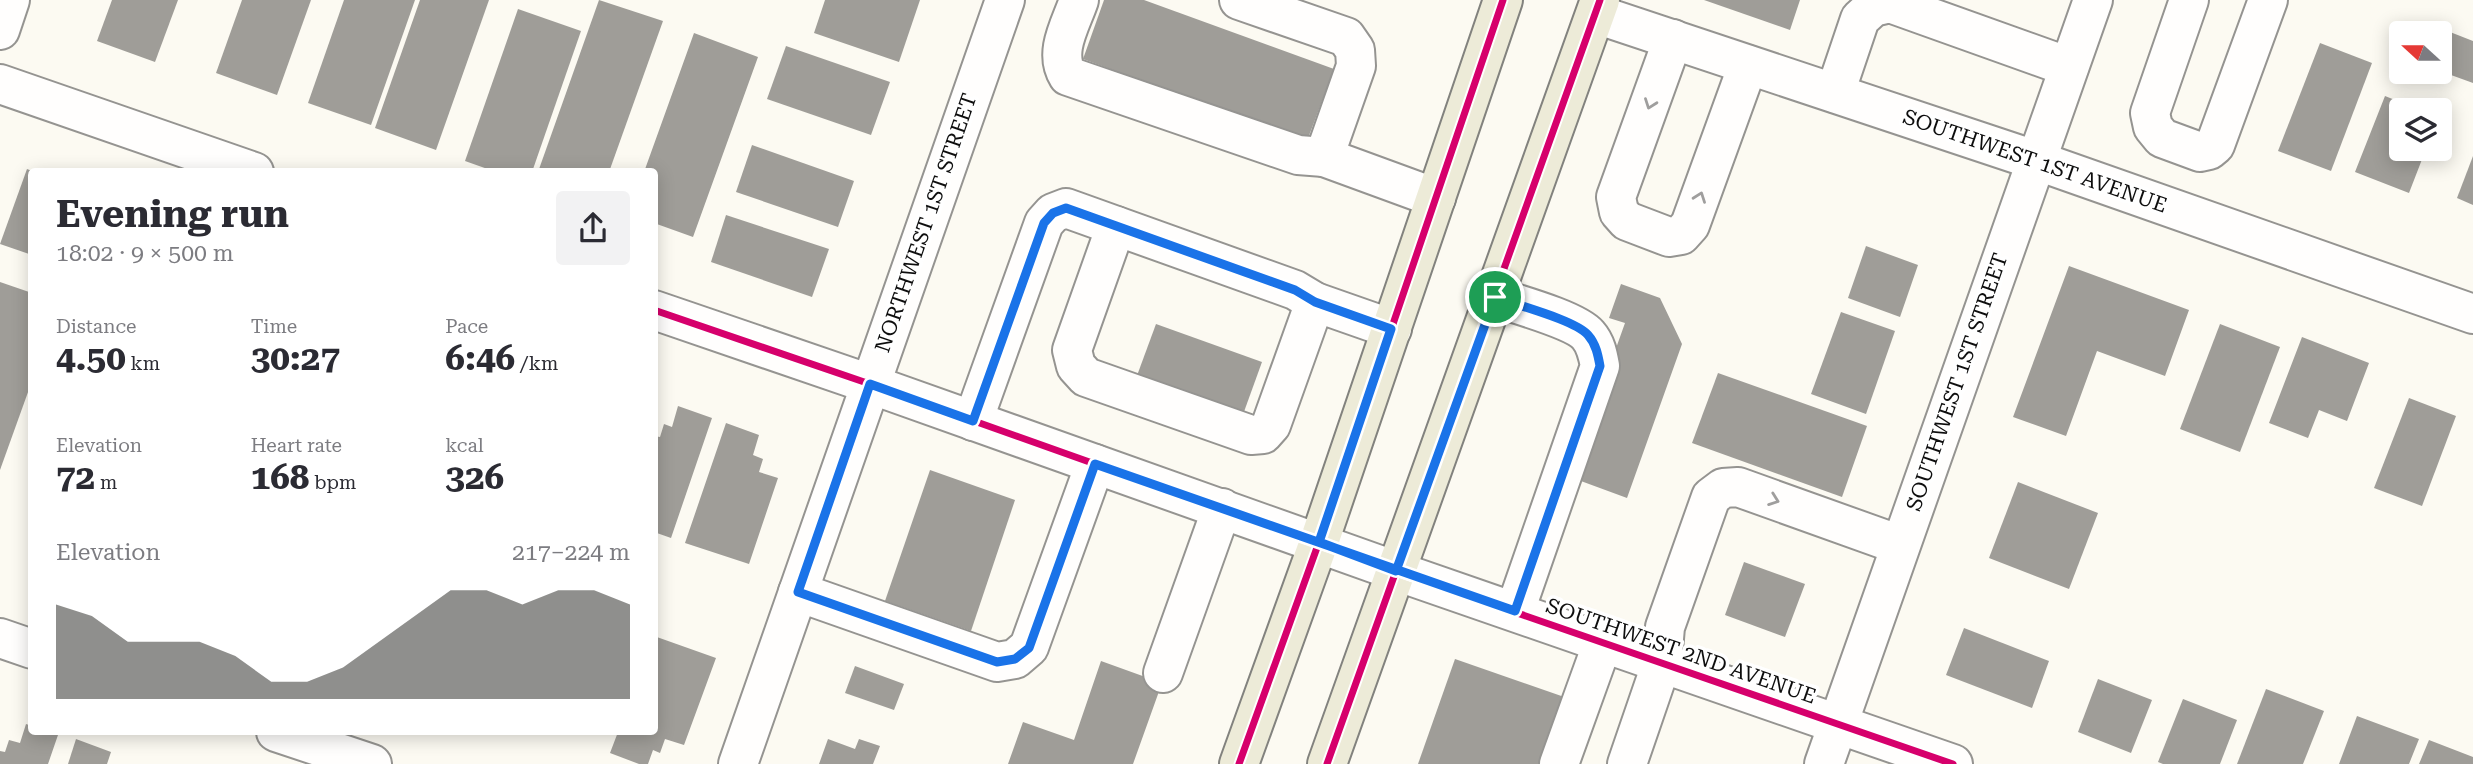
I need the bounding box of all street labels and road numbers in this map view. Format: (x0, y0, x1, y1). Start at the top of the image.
street label: NORTHWEST 1ST STREET (870, 90, 982, 356)
street label: SOUTHWEST 1ST AVENUE (1900, 104, 2170, 218)
street label: SOUTHWEST 1ST STREET (1902, 250, 2012, 514)
street label: SOUTHWEST 2ND AVENUE (1543, 593, 1819, 709)

